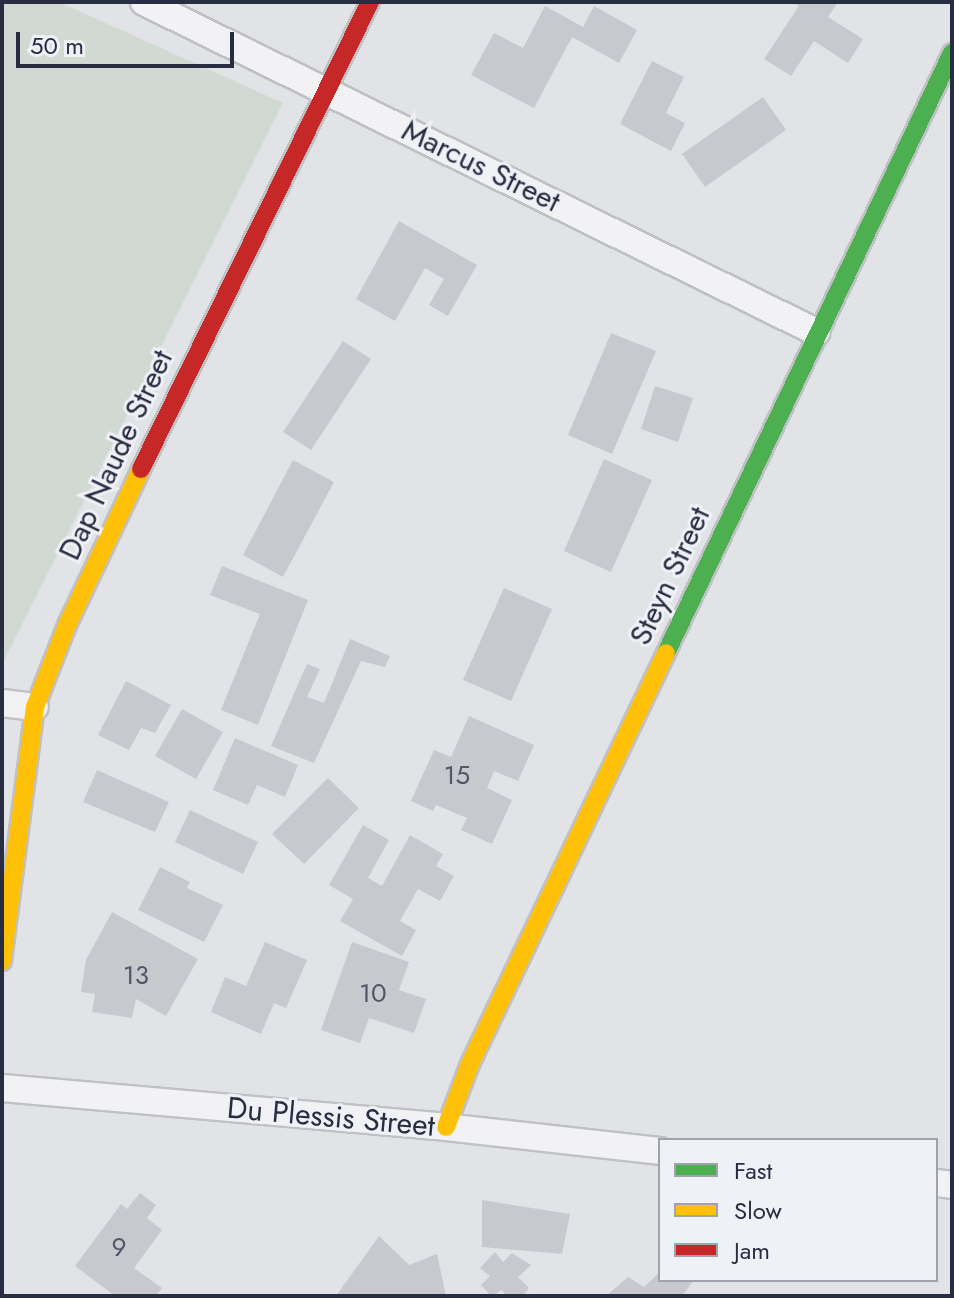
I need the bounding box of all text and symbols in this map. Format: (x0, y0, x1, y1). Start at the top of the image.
scale bar (20, 16, 238, 66)
text: 50 m (30, 28, 84, 63)
street label: Marcus Street (396, 112, 566, 220)
street label: Dap Naude Street (52, 344, 180, 566)
street label: Steyn Street (622, 501, 718, 651)
house number: 15 (444, 760, 470, 792)
house number: 13 (123, 960, 149, 992)
house number: 10 (359, 978, 387, 1010)
street label: Du Plessis Street (226, 1090, 436, 1144)
legend (658, 1138, 938, 1282)
text: Fast (734, 1153, 772, 1188)
text: Slow (734, 1193, 782, 1228)
house number: 9 (112, 1232, 126, 1264)
text: Jam (734, 1233, 770, 1268)

